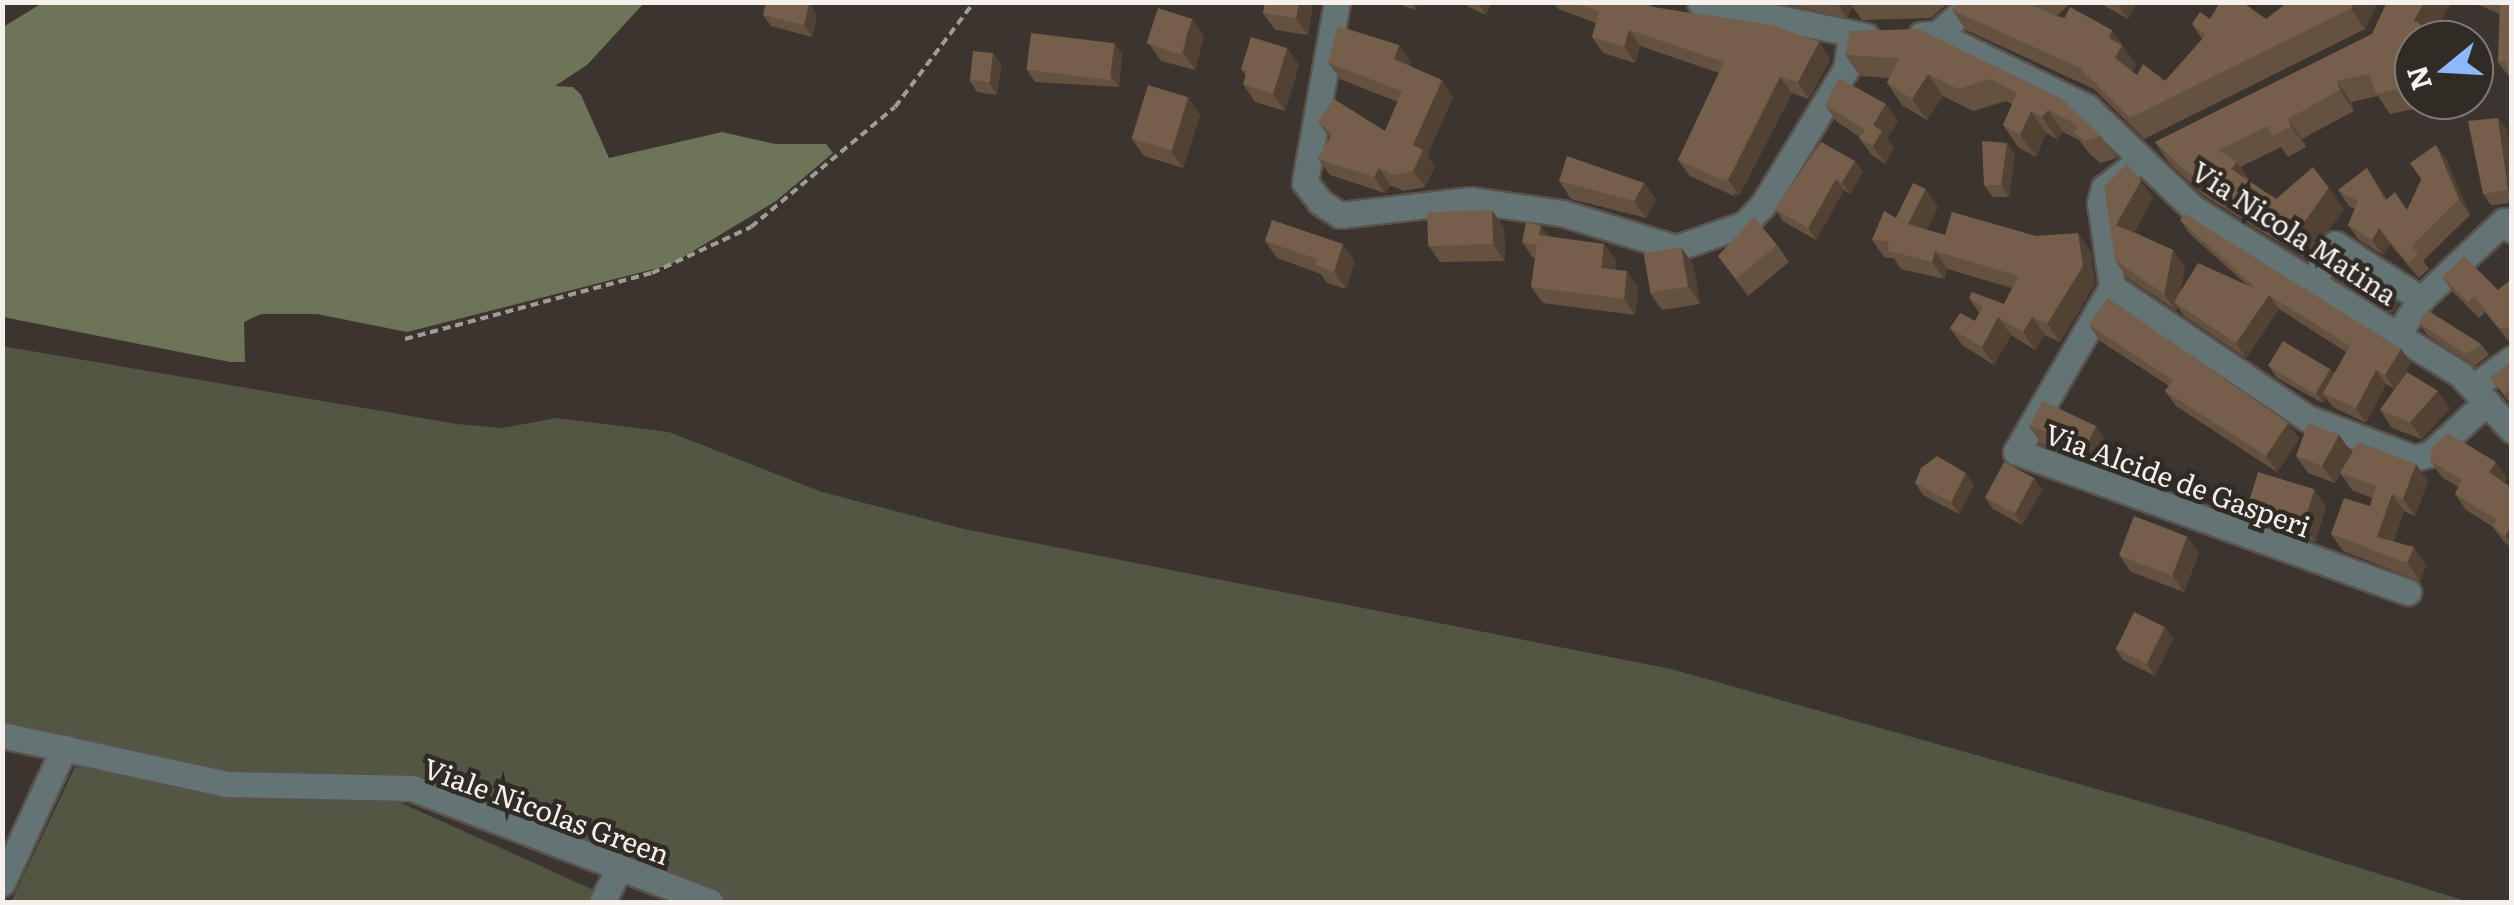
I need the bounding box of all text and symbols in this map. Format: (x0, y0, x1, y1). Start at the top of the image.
north arrow (2394, 20, 2494, 120)
text: N (2394, 61, 2441, 96)
street label: Via Nicola Matina (2186, 153, 2404, 311)
street label: Via Alcide de Gasperi (2041, 415, 2315, 543)
street label: Viale Nicolas Green (419, 750, 675, 870)

